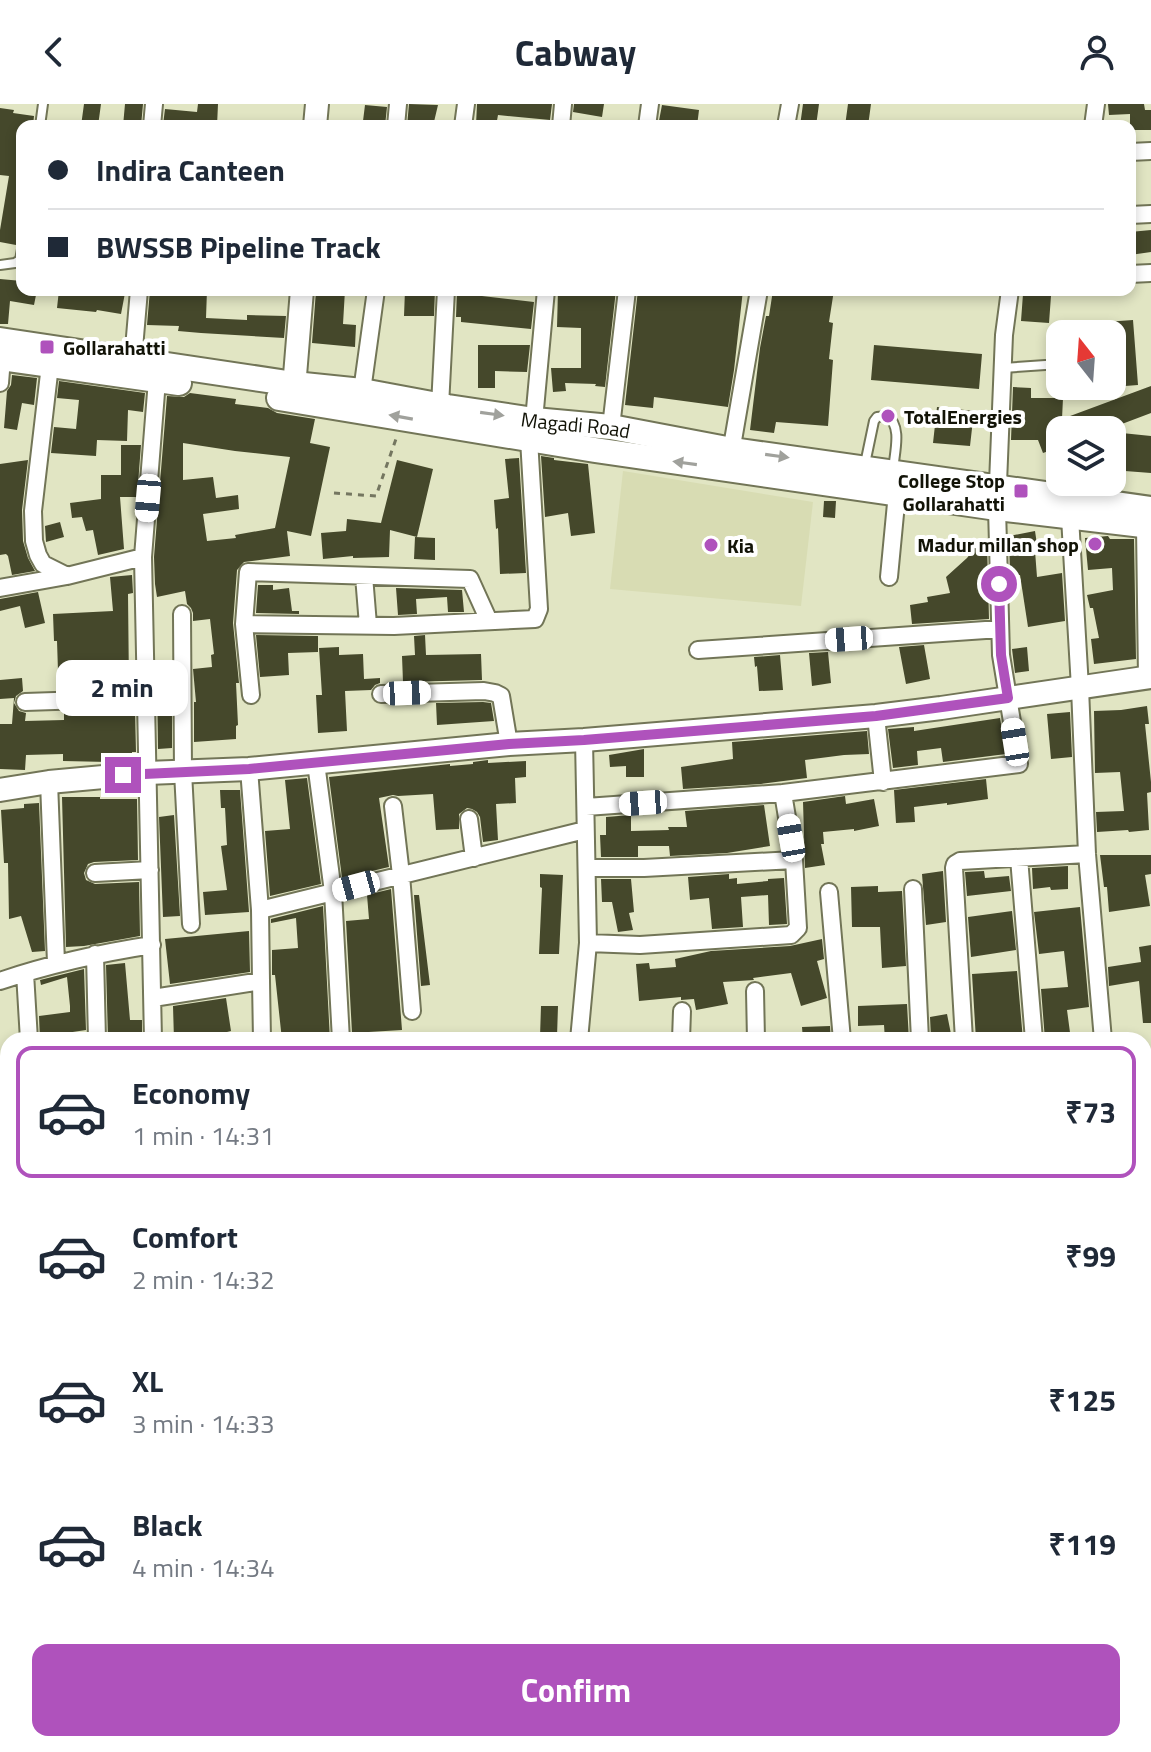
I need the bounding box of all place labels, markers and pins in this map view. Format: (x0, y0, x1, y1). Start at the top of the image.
place label: Gollarahatti (63, 332, 166, 363)
marker: Gollarahatti (38, 338, 56, 356)
place label: TotalEnergies (904, 401, 1022, 432)
marker: TotalEnergies (879, 407, 897, 425)
place label: College Stop Gollarahatti (898, 465, 1005, 519)
marker: College Stop Gollarahatti (1012, 482, 1030, 500)
place label: Madur millan shop (917, 529, 1079, 560)
place label: Kia (727, 530, 754, 561)
marker: Madur millan shop (1086, 535, 1104, 553)
marker: Kia (702, 536, 720, 554)

